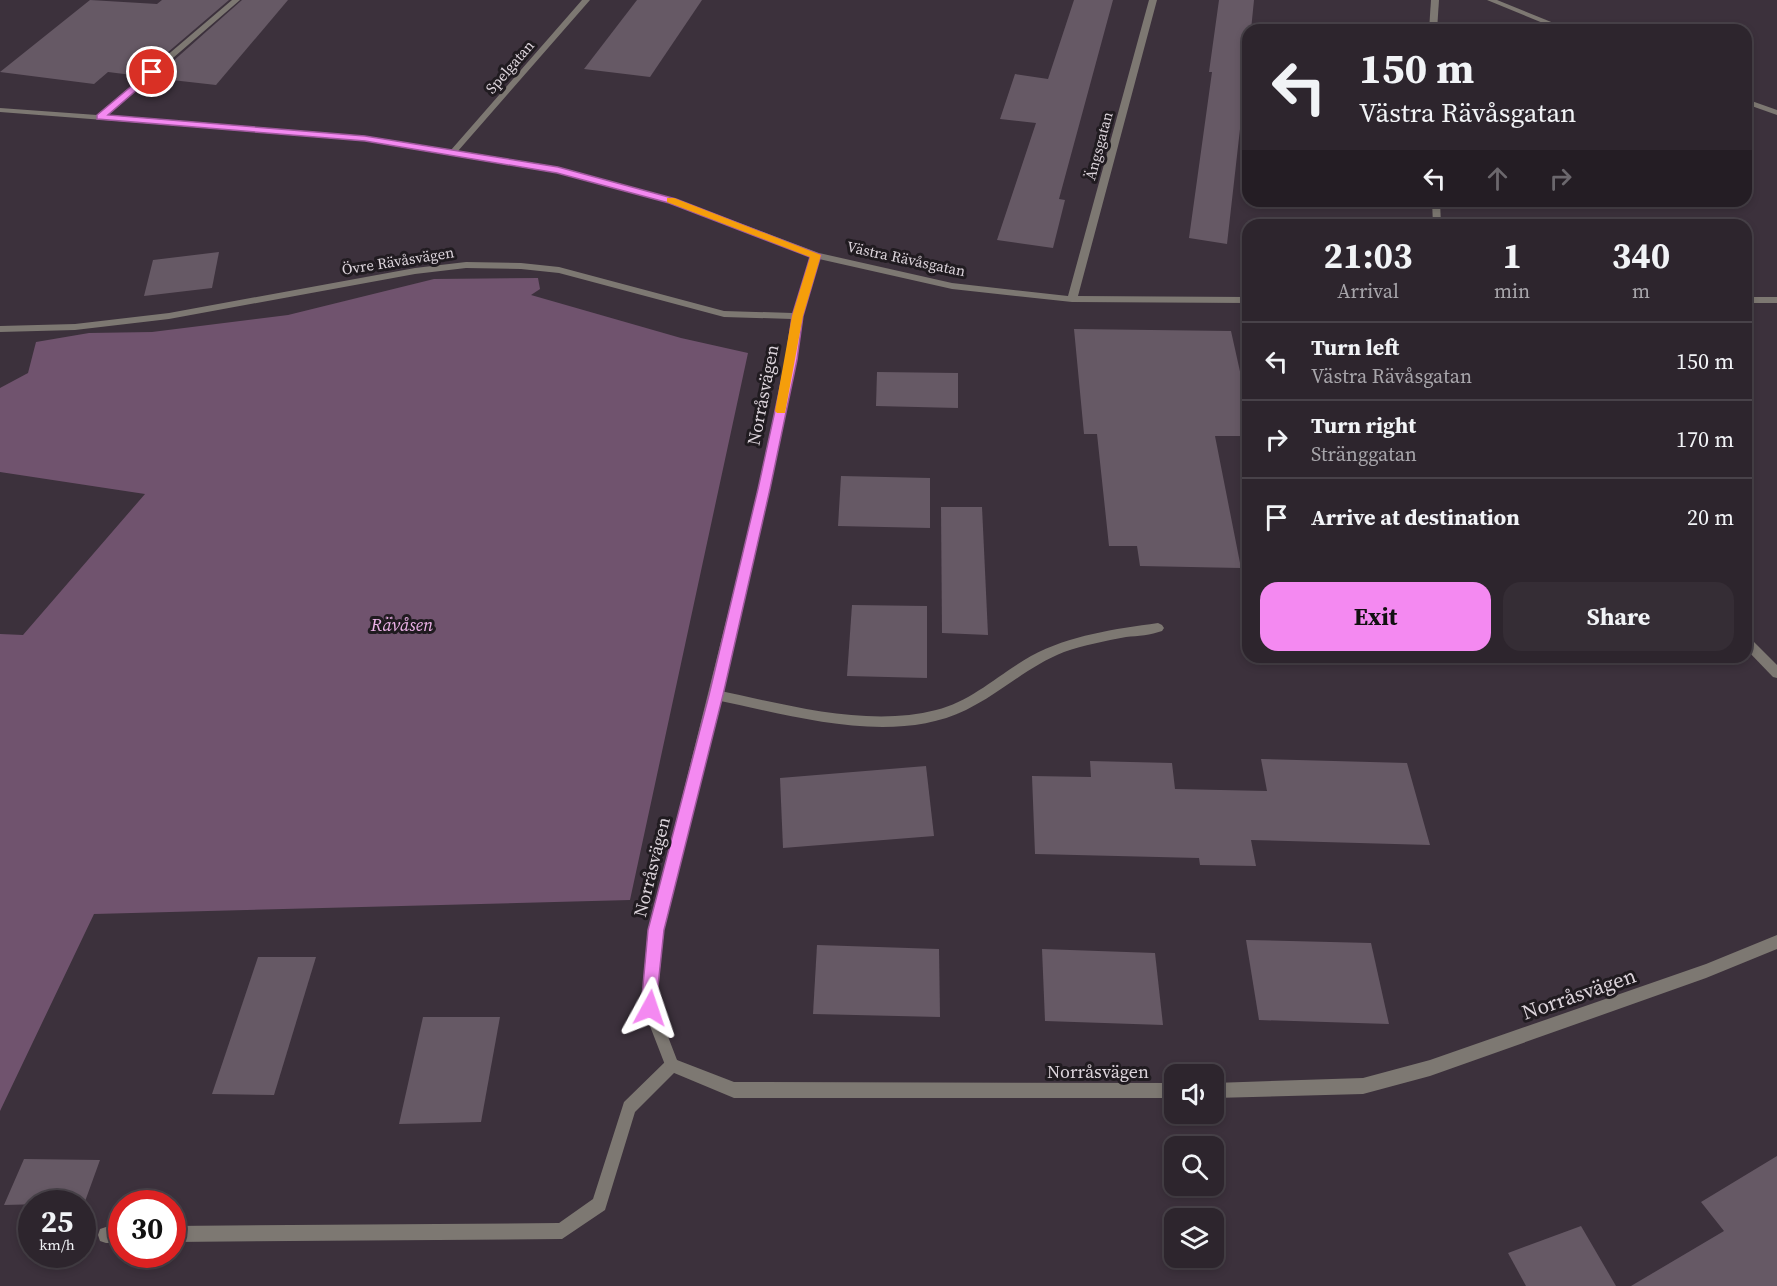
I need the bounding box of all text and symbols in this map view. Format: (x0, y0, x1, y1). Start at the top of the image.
street label: Spelgatan (480, 35, 539, 98)
text: 150 m (1359, 39, 1474, 97)
pin (126, 46, 177, 97)
icon: left (1260, 48, 1338, 126)
icon: arrive (135, 55, 168, 88)
text: Västra Rävåsgatan (1359, 94, 1576, 131)
street label: Ängsgatan (1079, 109, 1118, 182)
icon: left (1418, 162, 1451, 195)
icon: ahead (1481, 162, 1514, 195)
icon: right (1544, 162, 1577, 195)
text: 21:03 (1324, 231, 1412, 280)
text: 1 (1502, 231, 1522, 280)
text: 340 (1612, 231, 1670, 280)
street label: Västra Rävåsgatan (845, 236, 967, 281)
street label: Övre Rävåsvägen (340, 241, 456, 280)
text: Arrival (1337, 277, 1399, 305)
text: min (1494, 277, 1530, 305)
text: m (1632, 277, 1650, 305)
text: Turn left (1311, 332, 1399, 362)
street label: Norråsvägen (741, 342, 785, 447)
icon: left (1260, 345, 1293, 378)
text: 150 m (1676, 346, 1734, 376)
text: Västra Rävåsgatan (1311, 362, 1472, 390)
text: Turn right (1311, 410, 1416, 440)
icon: right (1260, 423, 1293, 456)
text: 170 m (1676, 424, 1734, 454)
text: Stränggatan (1311, 440, 1417, 468)
icon: arrive (1260, 501, 1293, 534)
text: Arrive at destination (1311, 502, 1520, 532)
text: 20 m (1687, 502, 1734, 532)
button: Exit (1260, 582, 1491, 651)
button: Share (1503, 582, 1734, 651)
park label: Rävåsen (370, 612, 433, 637)
street label: Norråsvägen (627, 814, 676, 919)
street label: Norråsvägen (1518, 960, 1640, 1027)
position arrow (618, 976, 682, 1040)
street label: Norråsvägen (1047, 1059, 1149, 1084)
map controls (1164, 1064, 1224, 1268)
button: sound (1164, 1064, 1224, 1124)
button: search (1164, 1136, 1224, 1196)
speed limit sign: 30 (108, 1190, 186, 1268)
text: 25 (41, 1201, 73, 1242)
button: layers (1164, 1208, 1224, 1268)
text: km/h (39, 1234, 75, 1255)

